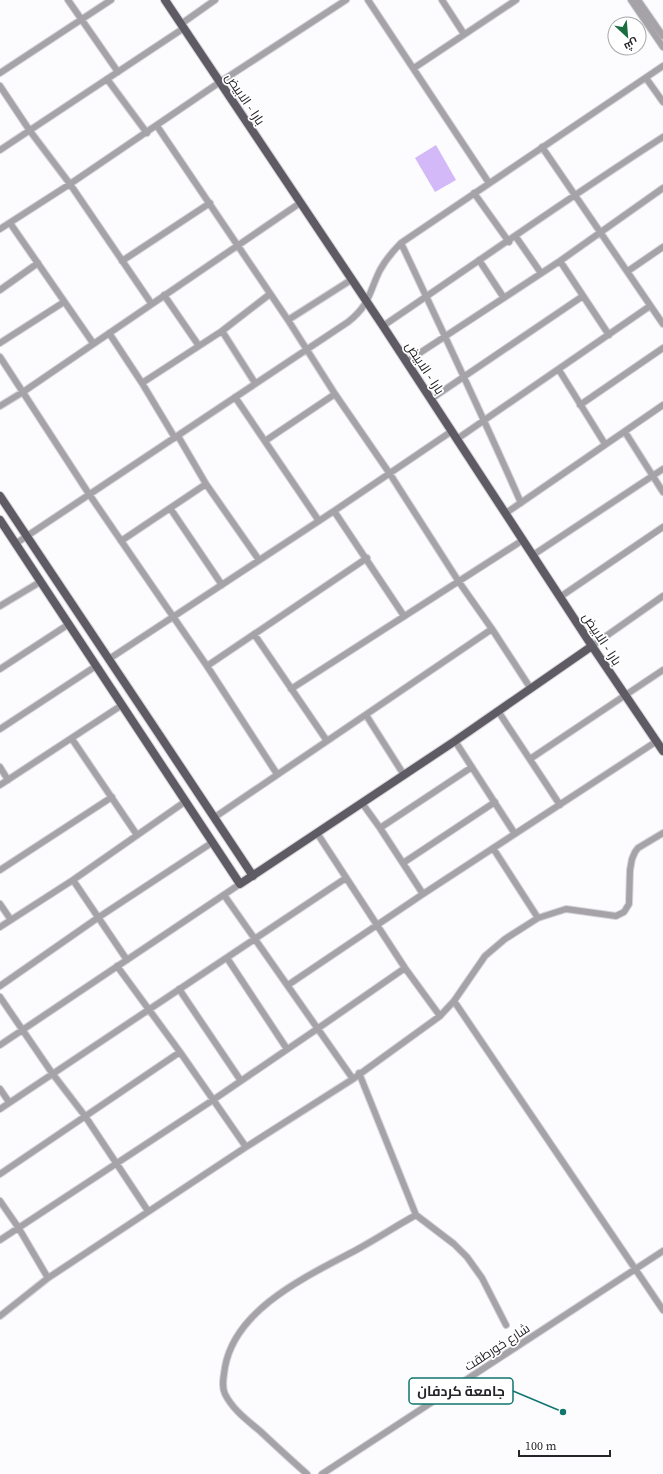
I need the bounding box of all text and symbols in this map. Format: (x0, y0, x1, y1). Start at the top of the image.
north arrow (607, 16, 647, 56)
text: ش (622, 35, 641, 54)
street label: بارا - الابيض (221, 70, 269, 128)
street label: بارا - الابيض (402, 338, 448, 398)
street label: بارا - الابيض (579, 609, 625, 669)
street label: شارع خورطقت (461, 1319, 533, 1375)
callout: جامعة كردفان (409, 1378, 513, 1404)
text: جامعة كردفان (417, 1381, 505, 1401)
scale bar (519, 1432, 610, 1458)
text: 100 m (525, 1438, 557, 1454)

